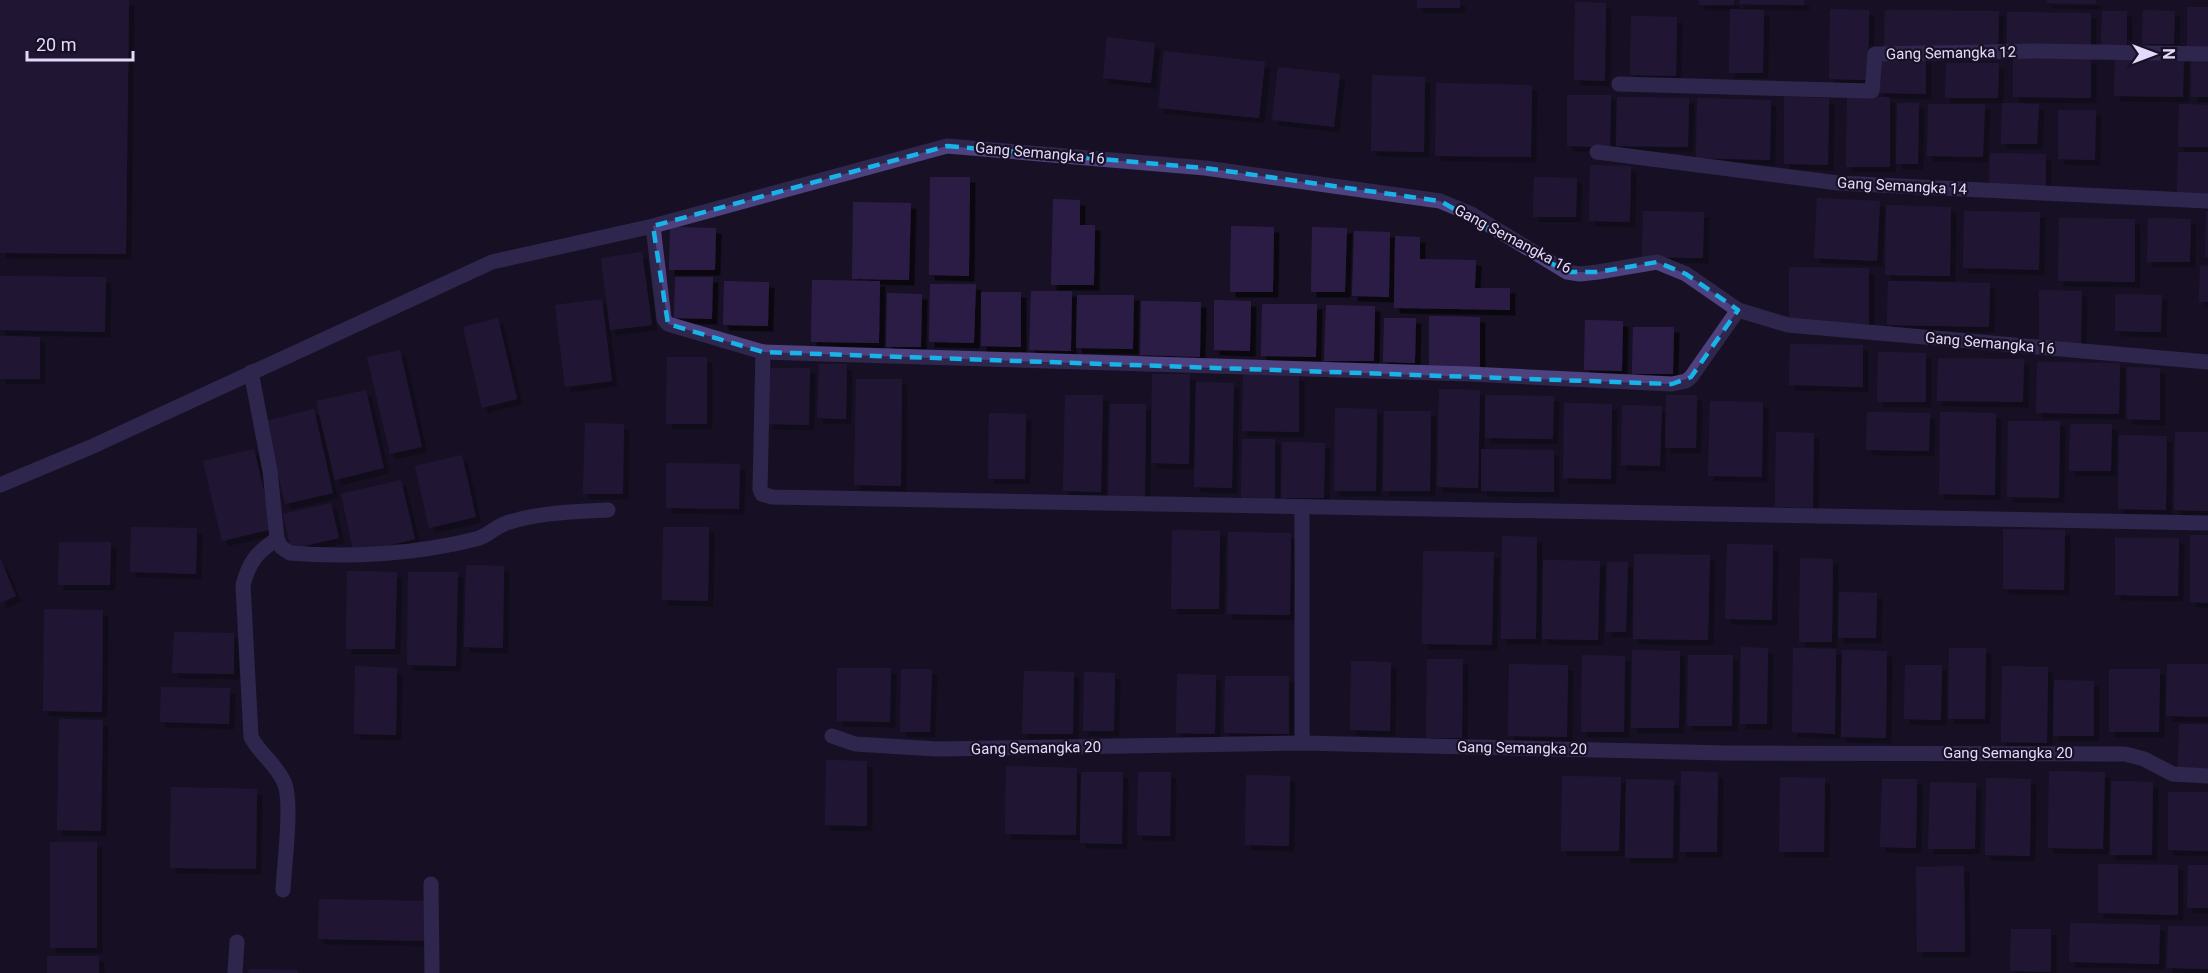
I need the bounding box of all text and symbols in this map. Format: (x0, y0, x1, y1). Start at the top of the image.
scale bar (27, 24, 134, 62)
north arrow (2124, 24, 2184, 84)
text: 20 m (36, 34, 76, 55)
street label: Gang Semangka 12 (1886, 43, 2016, 63)
text: N (2159, 48, 2178, 60)
street label: Gang Semangka 16 (974, 138, 1106, 168)
street label: Gang Semangka 14 (1837, 174, 1968, 198)
street label: Gang Semangka 16 (1451, 201, 1575, 277)
street label: Gang Semangka 16 (1924, 328, 2056, 358)
street label: Gang Semangka 20 (971, 738, 1101, 758)
street label: Gang Semangka 20 (1457, 738, 1587, 758)
street label: Gang Semangka 20 (1943, 744, 2073, 762)

